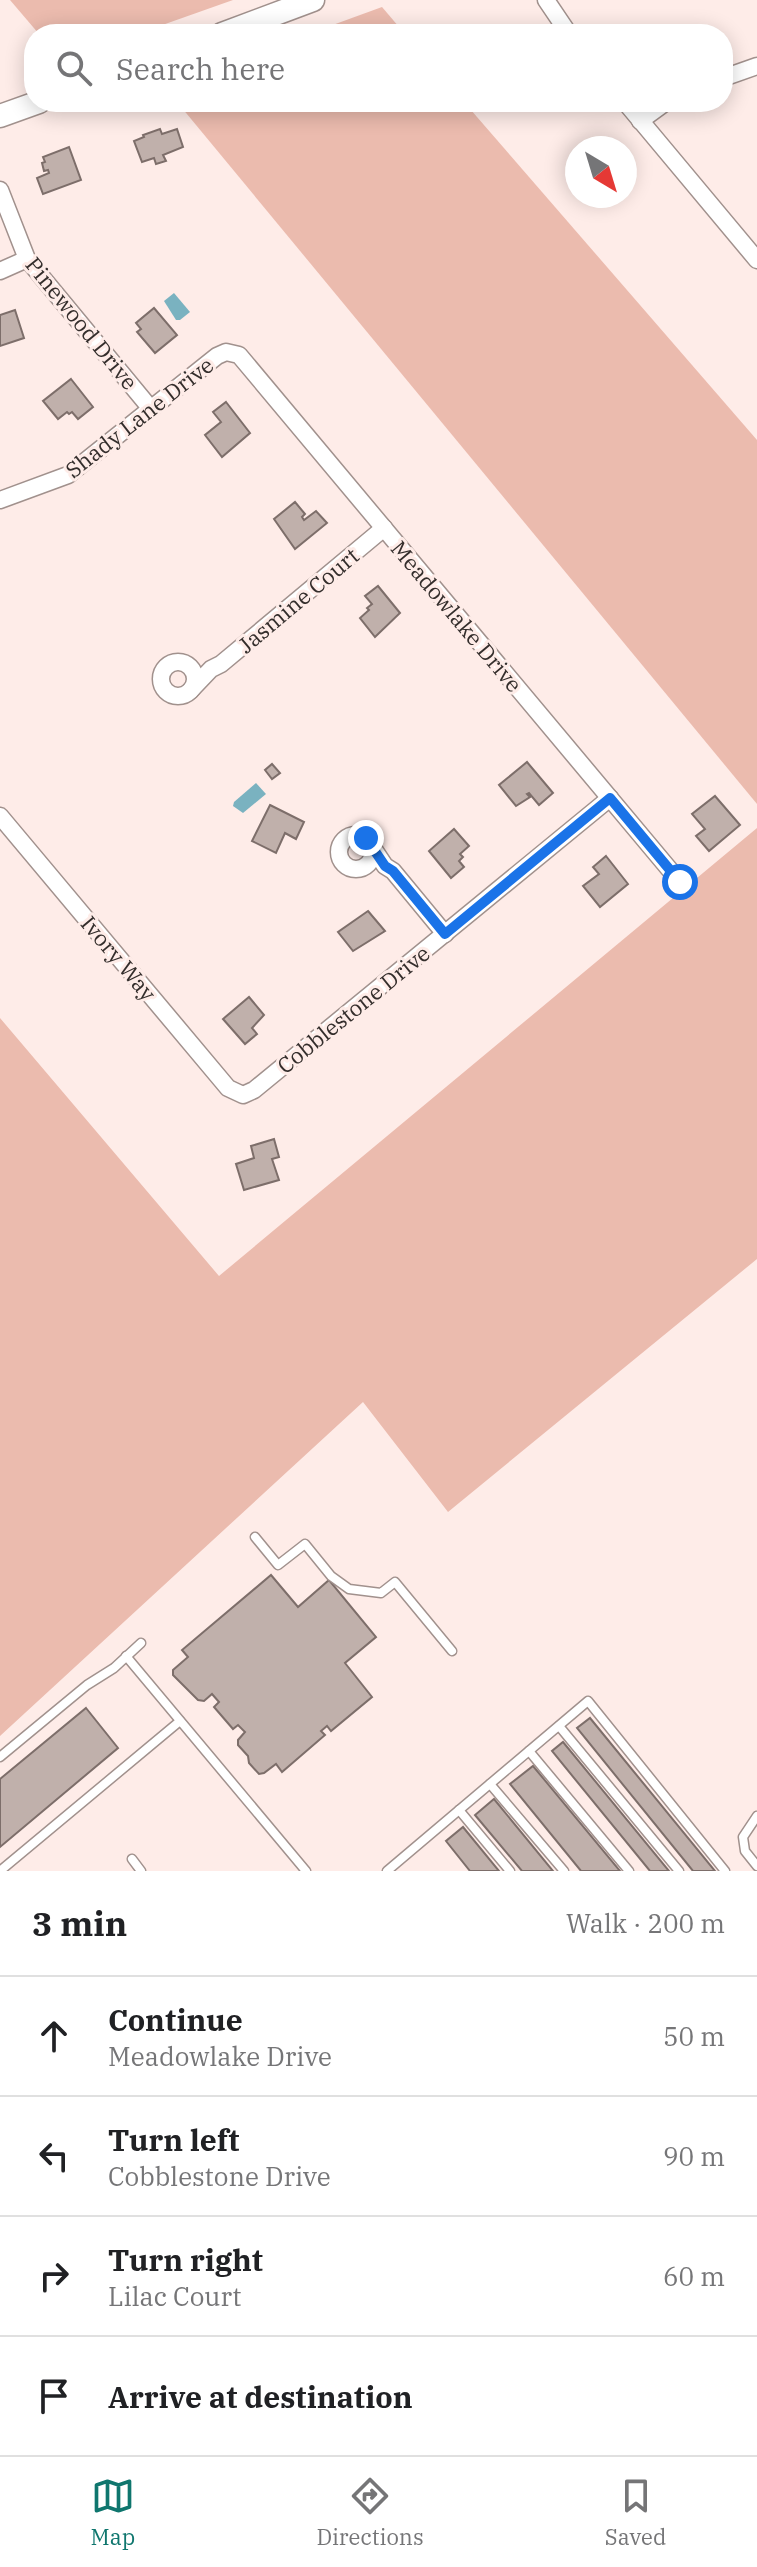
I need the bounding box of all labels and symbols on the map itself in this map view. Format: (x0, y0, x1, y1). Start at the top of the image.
north arrow (565, 136, 637, 208)
street label: Pinewood Drive (20, 251, 144, 395)
street label: Shady Lane Drive (59, 350, 219, 484)
street label: Meadowlake Drive (385, 534, 529, 698)
street label: Jasmine Court (231, 541, 365, 659)
route end (348, 820, 384, 856)
route start (662, 864, 698, 900)
street label: Ivory Way (75, 909, 163, 1007)
street label: Cobblestone Drive (271, 938, 435, 1080)

